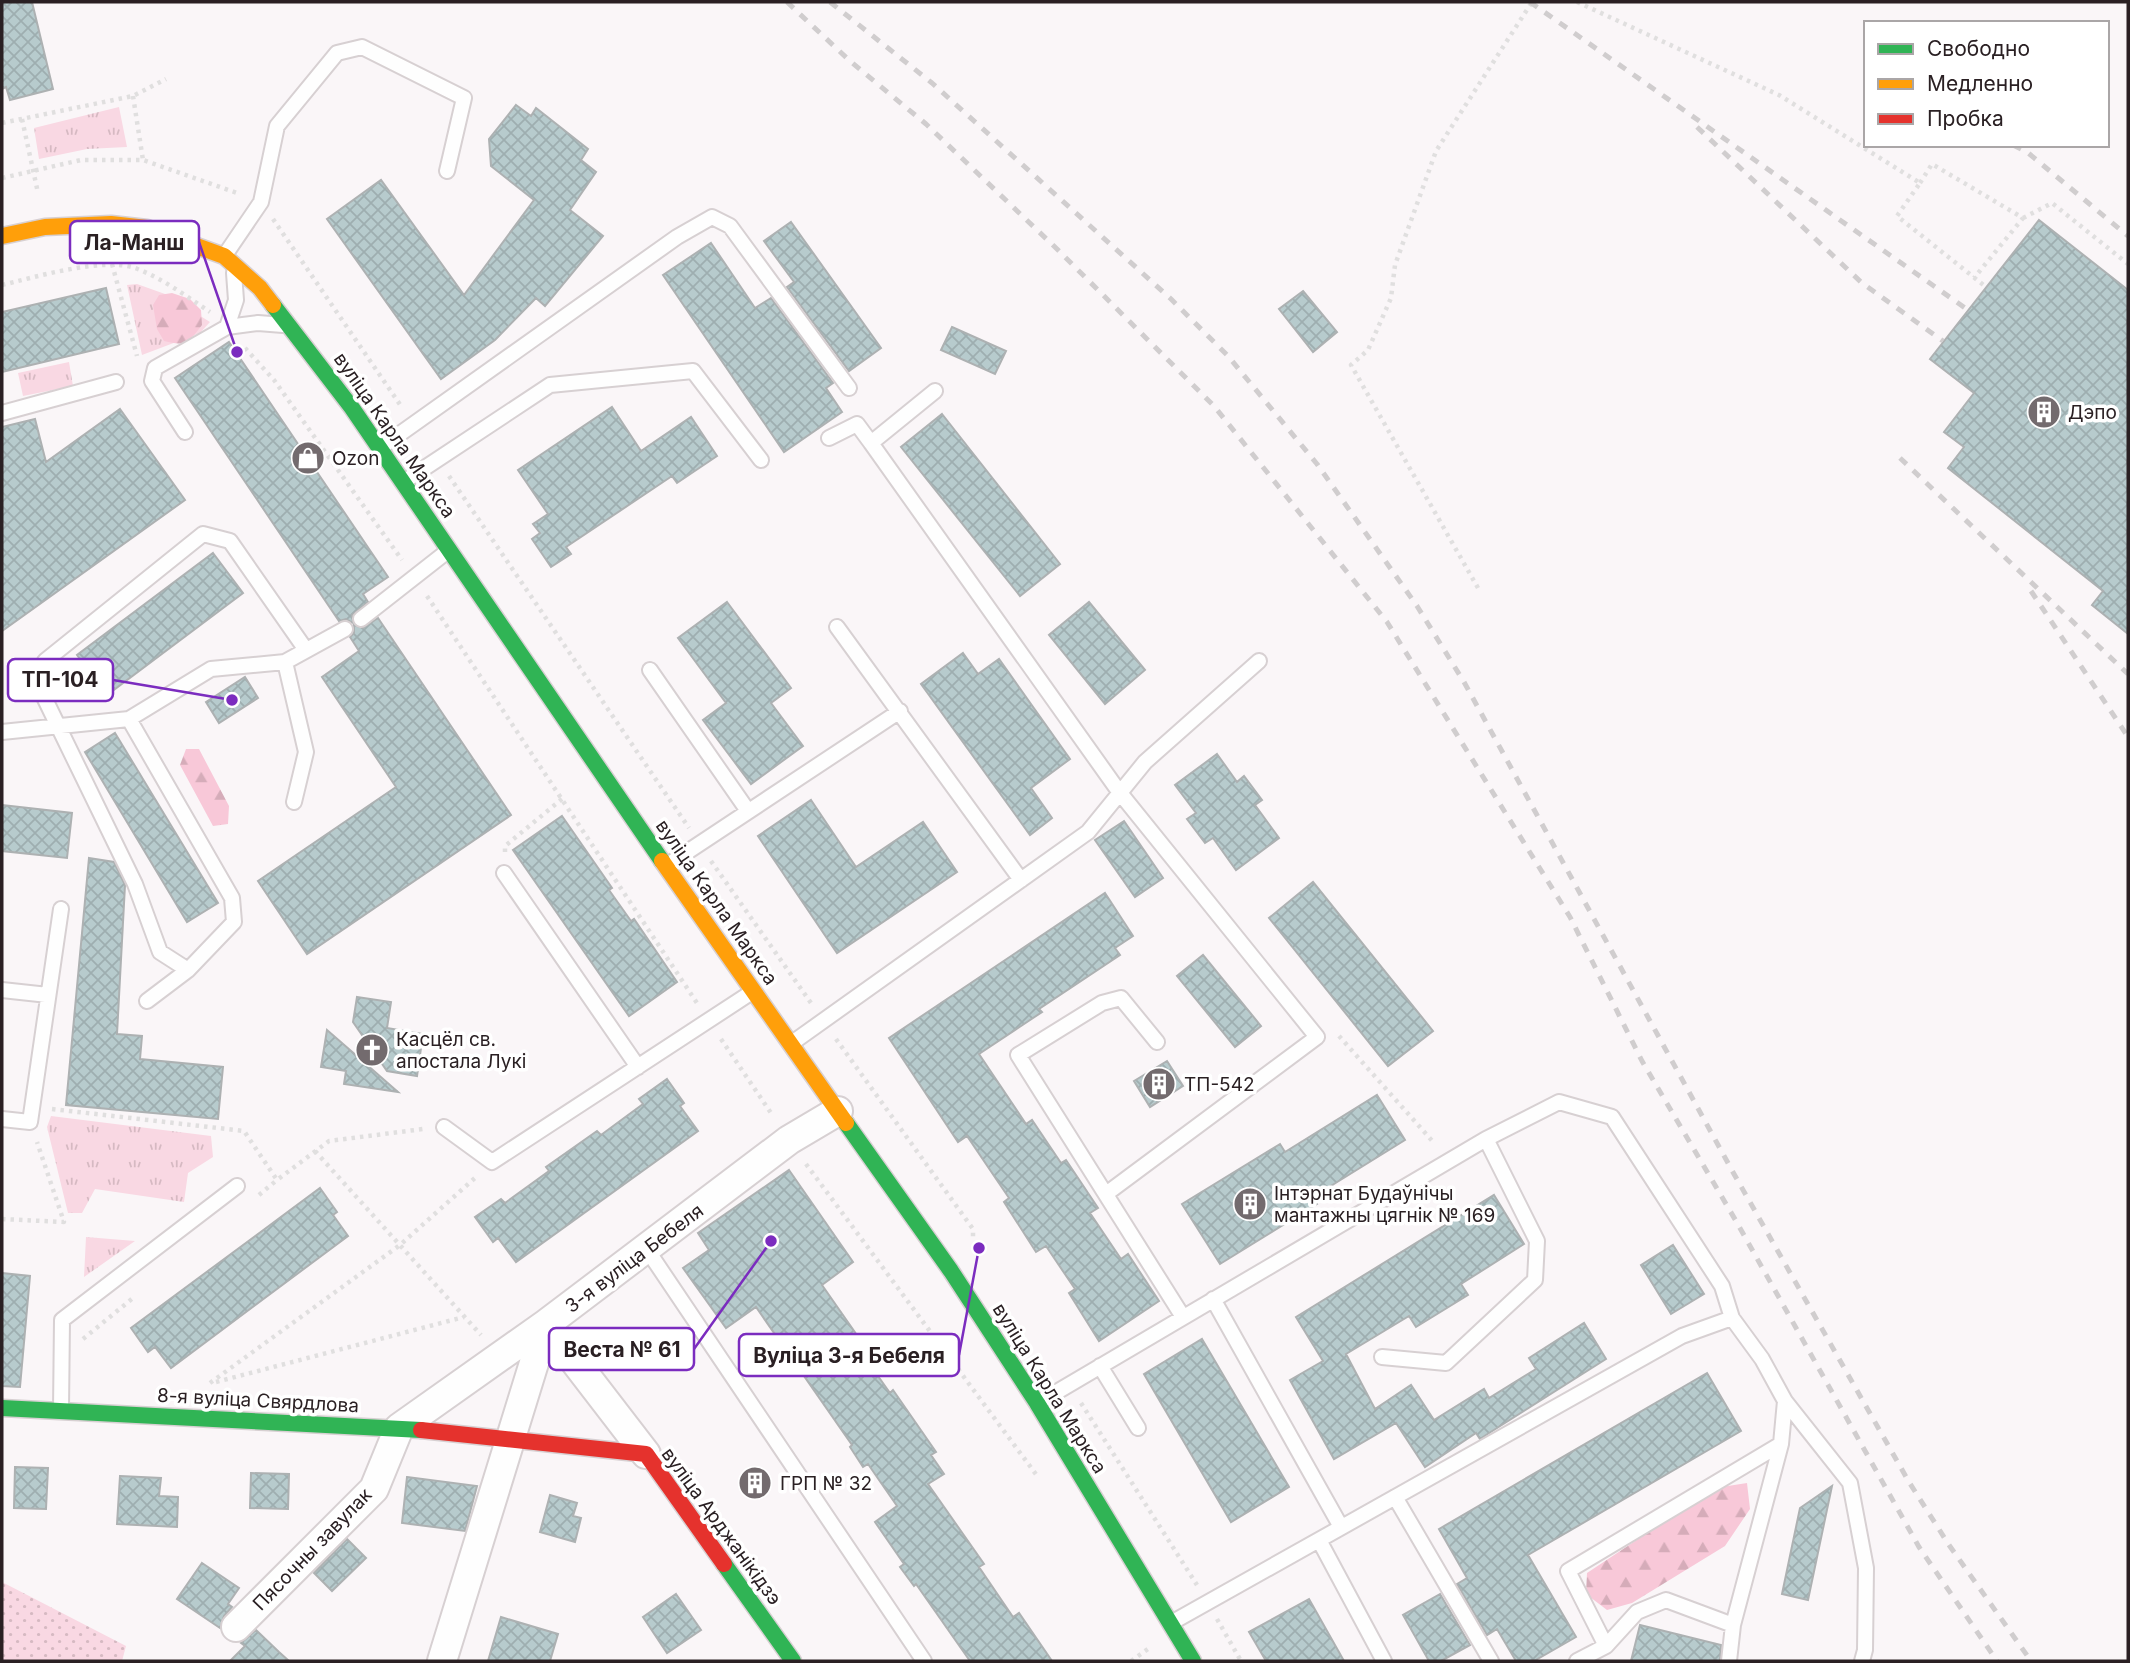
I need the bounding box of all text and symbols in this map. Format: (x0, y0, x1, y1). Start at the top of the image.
legend (1864, 21, 2109, 147)
text: Свободно (1927, 36, 2030, 61)
text: Медленно (1927, 71, 2033, 96)
text: Пробка (1927, 106, 2004, 131)
callout: Ла-Манш (70, 221, 199, 263)
text: Ла-Манш (84, 230, 184, 255)
street label: вуліца Карла Маркса (329, 348, 460, 522)
building icon: Дэпо (2025, 393, 2063, 431)
place label: Дэпо (2068, 401, 2117, 424)
shop icon: Ozon (289, 439, 327, 477)
place label: Ozon (332, 447, 379, 470)
callout: ТП-104 (8, 659, 113, 701)
text: ТП-104 (22, 667, 98, 692)
street label: вуліца Карла Маркса (651, 815, 782, 989)
place label: Касцёл св. апостала Лукі (396, 1028, 526, 1073)
church icon: Касцёл св. апостала Лукі (353, 1031, 391, 1069)
building icon: ТП-542 (1140, 1065, 1178, 1103)
place label: ТП-542 (1184, 1073, 1255, 1096)
place label: Інтэрнат Будаўнічы мантажны цягнік № 169 (1274, 1182, 1495, 1227)
building icon: Інтэрнат Будаўнічы мантажны цягнік № 169 (1231, 1185, 1269, 1223)
street label: 3-я вуліца Бебеля (561, 1199, 708, 1318)
street label: вуліца Карла Маркса (988, 1299, 1111, 1478)
callout: Веста № 61 (549, 1328, 694, 1370)
callout: Вуліца 3-я Бебеля (739, 1334, 959, 1376)
text: Веста № 61 (563, 1337, 681, 1362)
text: Вуліца 3-я Бебеля (753, 1343, 945, 1368)
street label: 8-я вуліца Свярдлова (156, 1384, 360, 1417)
street label: вуліца Арджанікідзэ (657, 1443, 786, 1609)
building icon: ГРП № 32 (736, 1464, 774, 1502)
place label: ГРП № 32 (780, 1472, 872, 1495)
street label: Пясочны завулак (248, 1483, 377, 1615)

